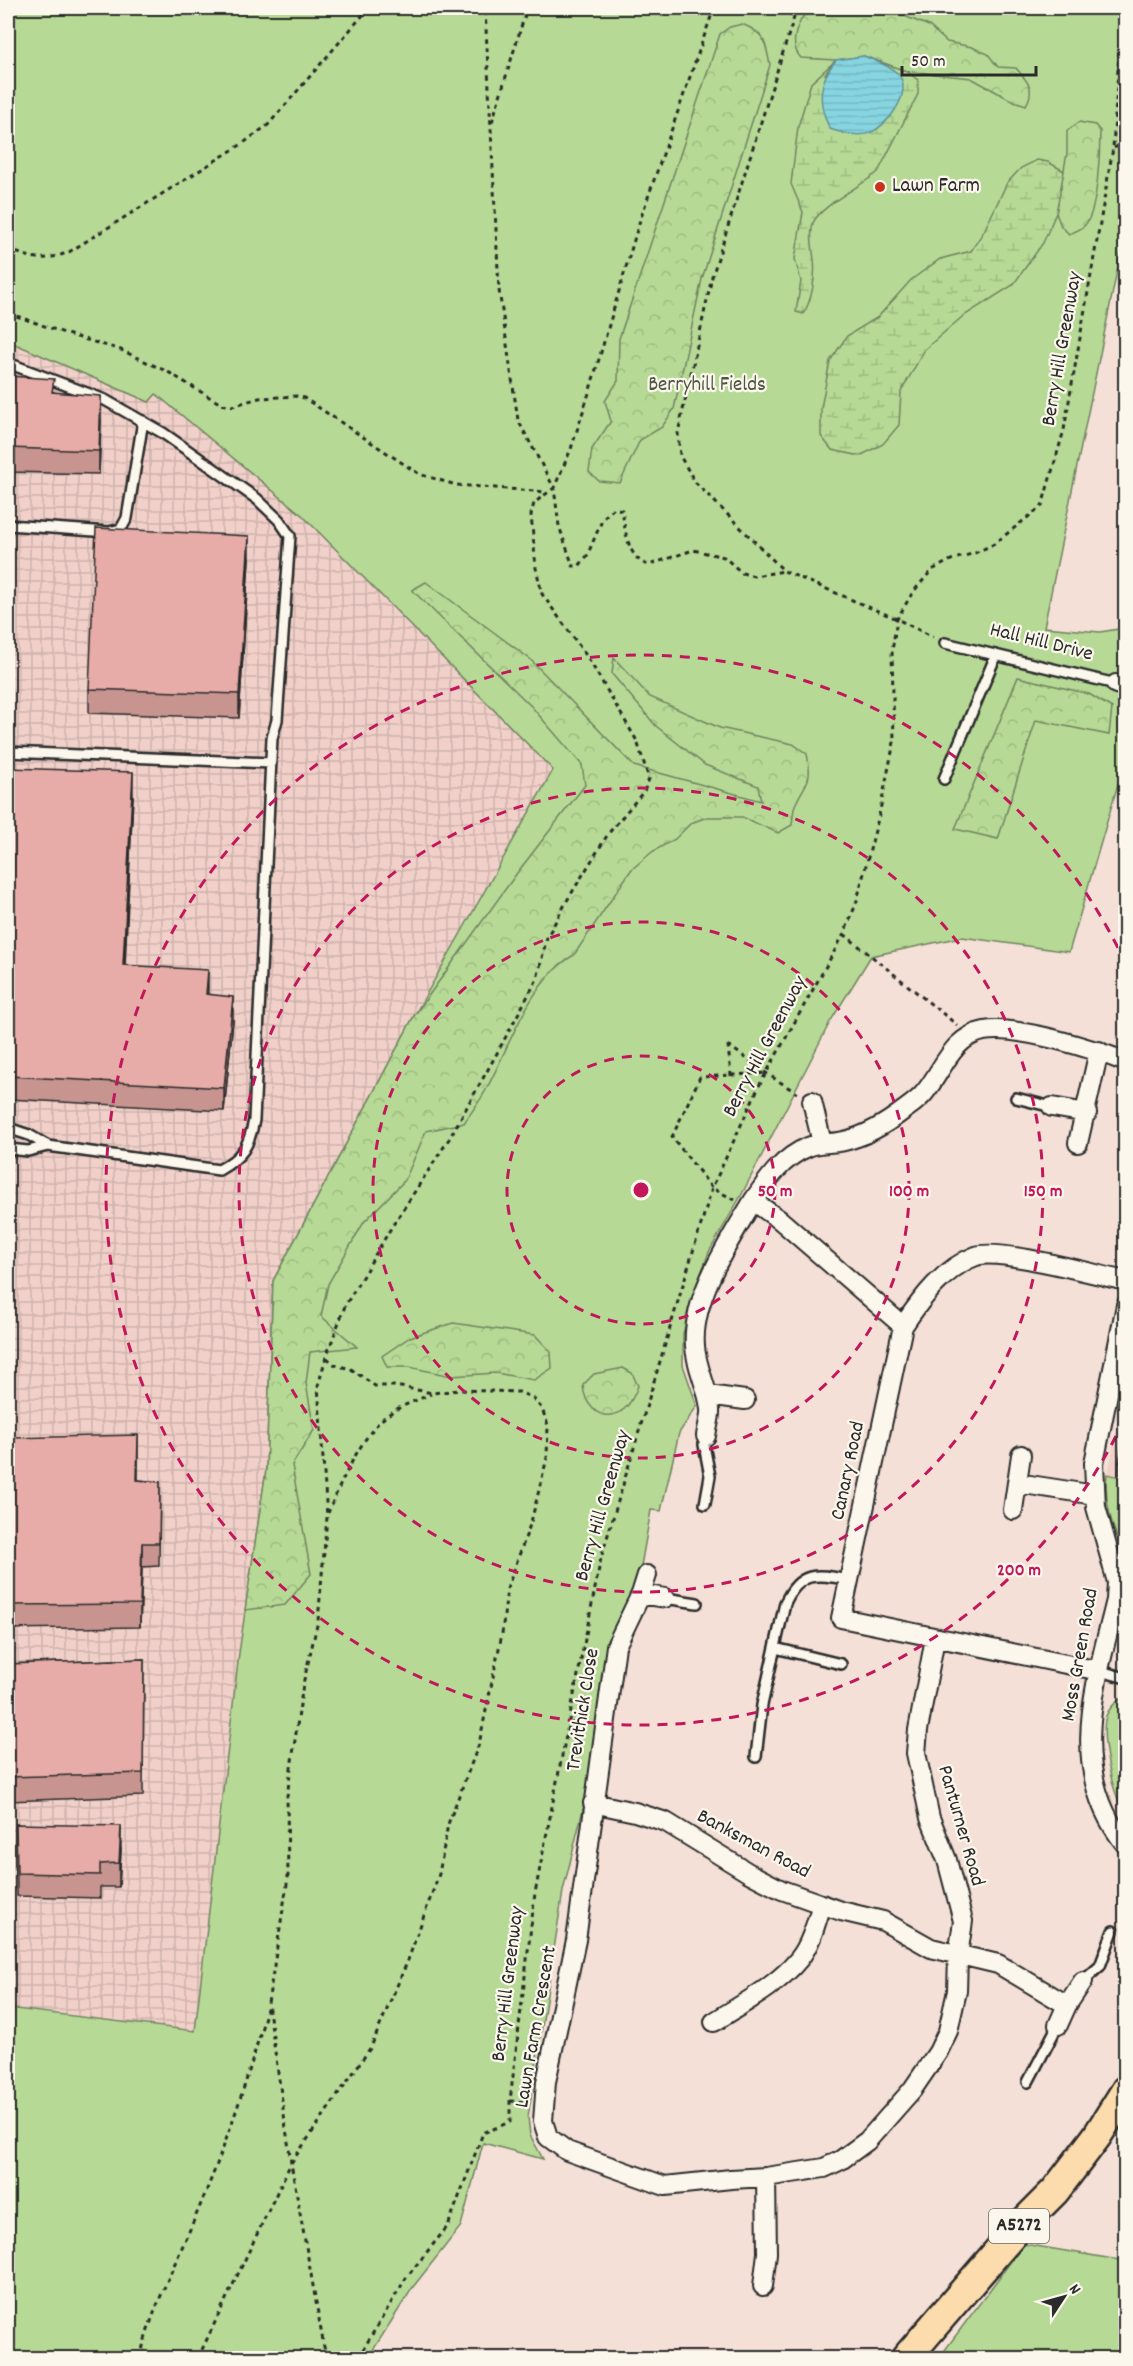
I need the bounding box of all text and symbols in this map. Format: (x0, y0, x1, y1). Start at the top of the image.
scale bar (902, 39, 1036, 77)
text: 50 m (911, 50, 946, 75)
place label: Lawn Farm (892, 172, 980, 202)
marker: Lawn Farm (873, 180, 887, 194)
street label: Berry Hill Greenway (1035, 269, 1091, 428)
park label: Berryhill Fields (648, 371, 766, 401)
street label: Hall Hill Drive (986, 616, 1096, 670)
street label: Berry Hill Greenway (716, 971, 816, 1123)
centre of rings (631, 1180, 651, 1200)
text: 50 m (758, 1180, 792, 1205)
text: 100 m (889, 1180, 929, 1205)
text: 150 m (1024, 1180, 1062, 1205)
street label: Canary Road (824, 1419, 874, 1523)
street label: Berry Hill Greenway (568, 1426, 640, 1585)
text: 200 m (997, 1559, 1041, 1584)
street label: Moss Green Road (1055, 1586, 1107, 1724)
street label: Trevithick Close (559, 1646, 609, 1774)
street label: Panturner Road (928, 1762, 992, 1890)
street label: Banksman Road (691, 1802, 815, 1888)
street label: Berry Hill Greenway (485, 1904, 533, 2063)
street label: Lawn Farm Crescent (508, 1943, 566, 2110)
road number: A5272 (989, 2209, 1049, 2243)
north arrow (1034, 2267, 1094, 2327)
text: N (1062, 2280, 1086, 2300)

